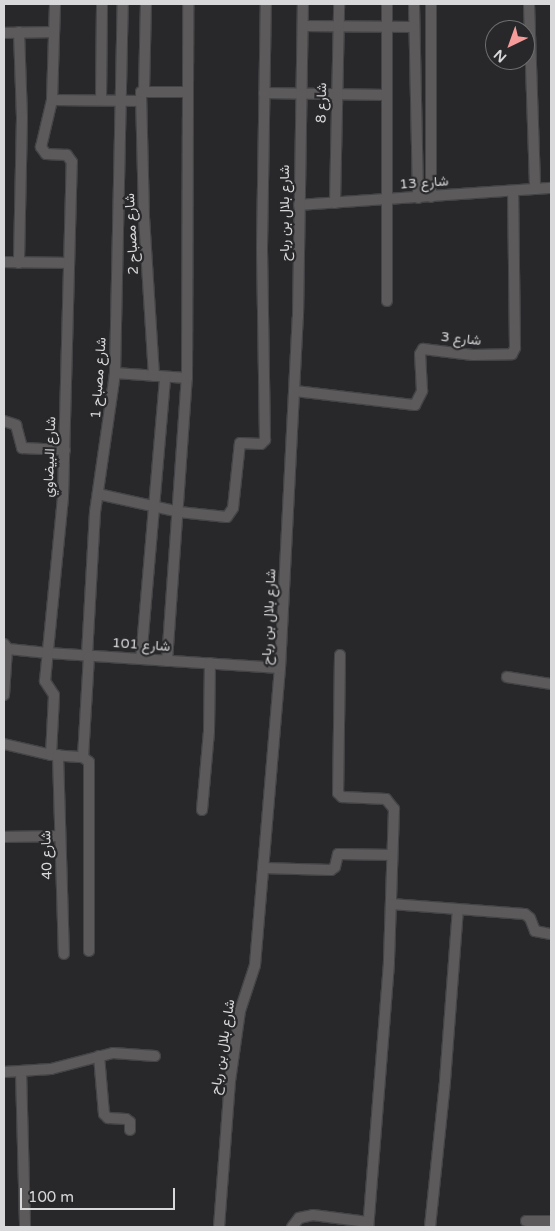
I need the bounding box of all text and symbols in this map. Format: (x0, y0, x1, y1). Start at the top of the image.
north arrow (485, 20, 535, 70)
text: N (490, 46, 510, 66)
street label: شارع 8 (313, 83, 331, 123)
street label: شارع بلال بن رباح (277, 165, 293, 261)
street label: شارع 13 (399, 173, 449, 193)
street label: شارع مصباح 2 (121, 193, 143, 275)
street label: شارع 3 (440, 329, 482, 349)
street label: شارع مصباح 1 (88, 337, 110, 419)
street label: شارع البيضاوي (40, 416, 60, 498)
street label: شارع بلال بن رباح (258, 568, 280, 666)
street label: شارع 101 (111, 635, 171, 655)
street label: شارع 40 (38, 830, 56, 880)
street label: شارع بلال بن رباح (207, 998, 239, 1096)
scale bar (22, 1178, 178, 1210)
text: 100 m (28, 1188, 74, 1206)

